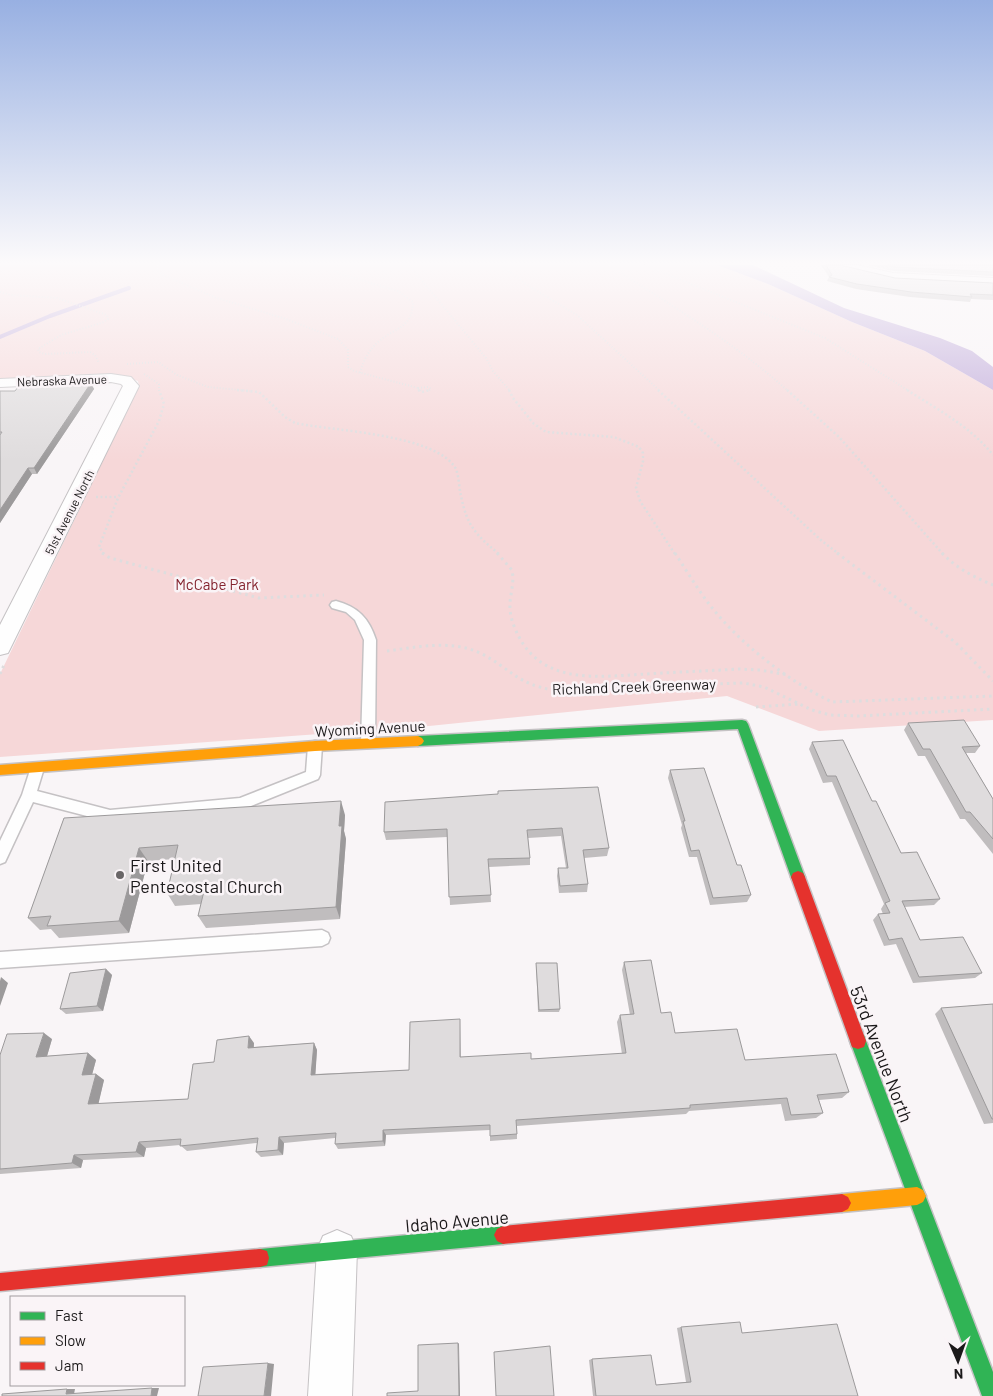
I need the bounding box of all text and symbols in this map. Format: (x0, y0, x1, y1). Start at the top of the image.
street label: Nebraska Avenue (17, 371, 107, 389)
street label: 51st Avenue North (42, 467, 96, 557)
park label: McCabe Park (175, 575, 259, 593)
street label: Richland Creek Greenway (552, 674, 716, 698)
street label: Wyoming Avenue (314, 716, 426, 740)
place label: First United Pentecostal Church (130, 854, 283, 897)
marker: First United Pentecostal Church (114, 869, 126, 881)
street label: 53rd Avenue North (846, 983, 918, 1125)
street label: Idaho Avenue (404, 1206, 510, 1236)
legend (10, 1296, 185, 1386)
text: Fast (55, 1306, 83, 1324)
text: Slow (55, 1331, 86, 1349)
north arrow (933, 1336, 983, 1386)
text: Jam (55, 1356, 84, 1374)
text: N (954, 1366, 963, 1383)

